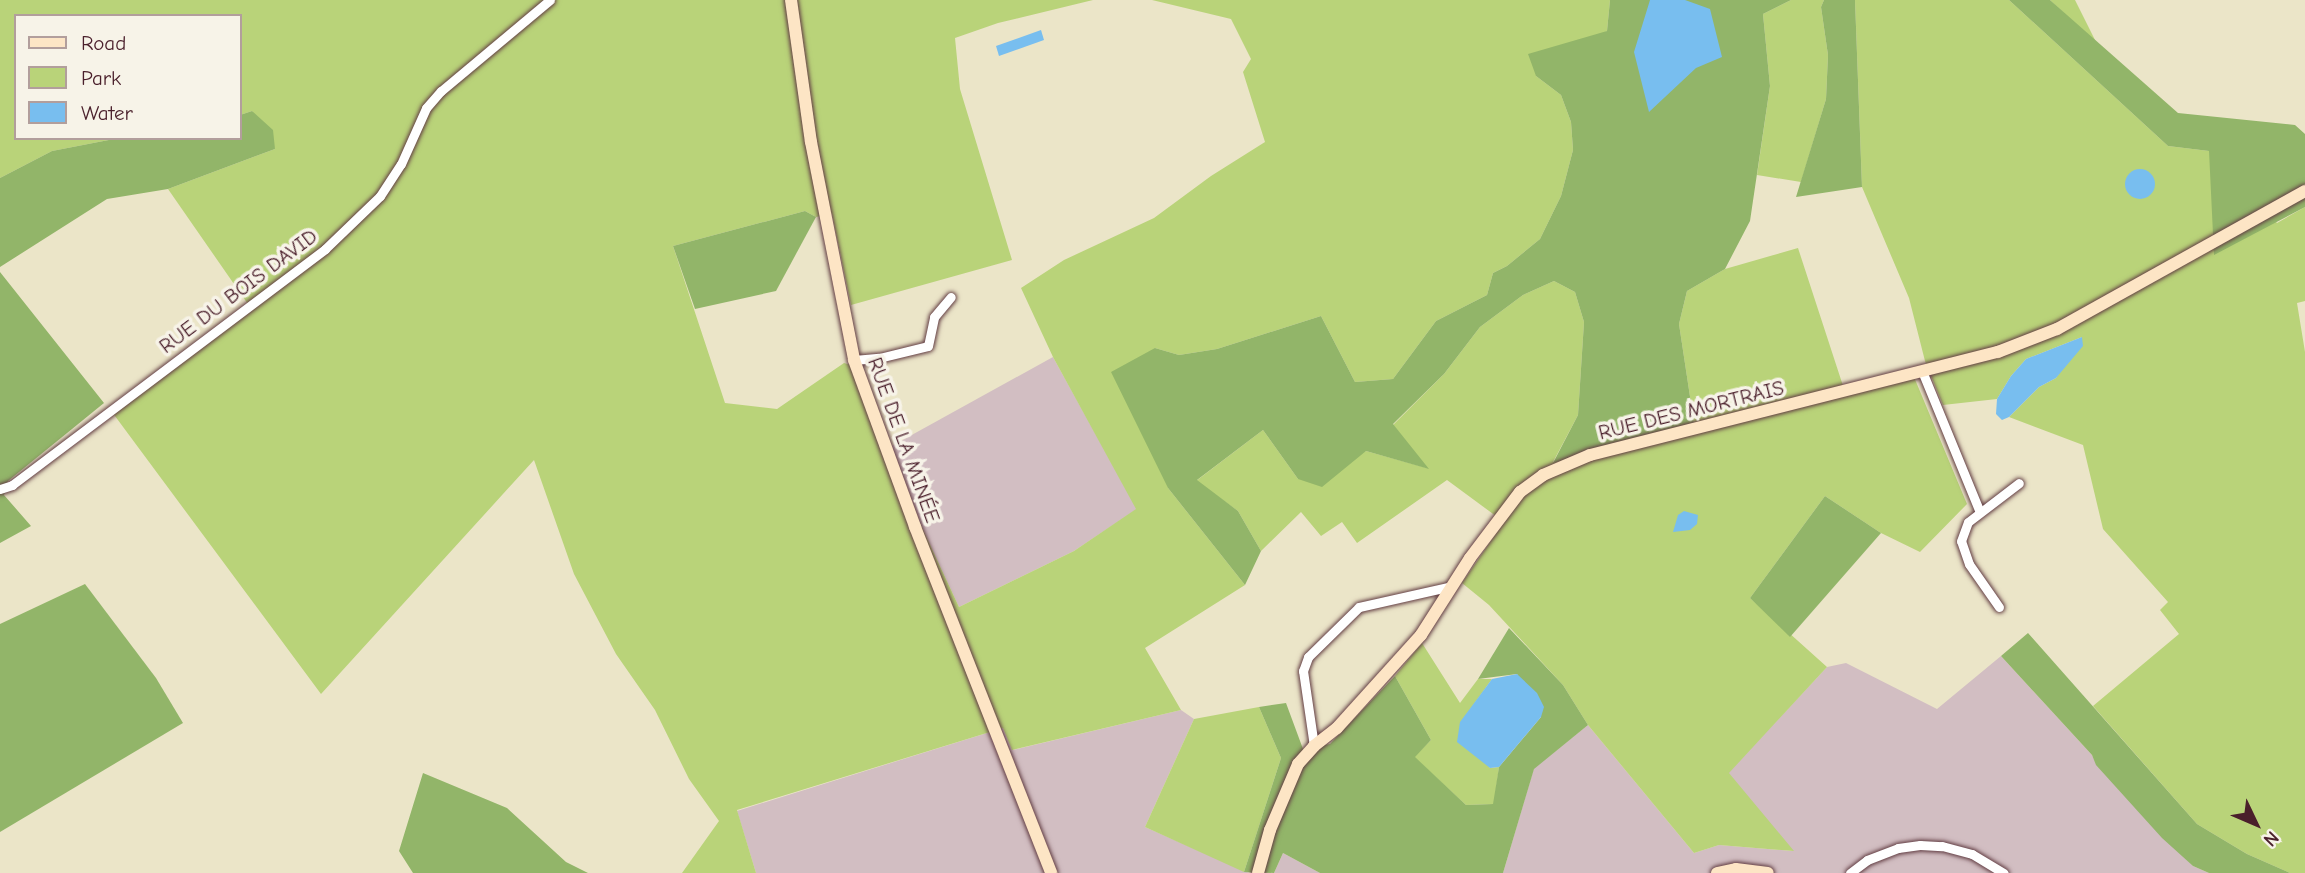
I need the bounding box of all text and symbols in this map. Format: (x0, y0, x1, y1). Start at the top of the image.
legend (14, 14, 242, 140)
text: Road (81, 31, 126, 55)
text: Park (81, 66, 121, 90)
text: Water (81, 101, 133, 125)
street label: RUE DU BOIS DAVID (154, 223, 322, 359)
street label: RUE DE LA MINÉE (862, 354, 946, 526)
street label: RUE DES MORTRAIS (1596, 375, 1786, 445)
north arrow (2221, 789, 2291, 859)
text: N (2259, 826, 2283, 851)

